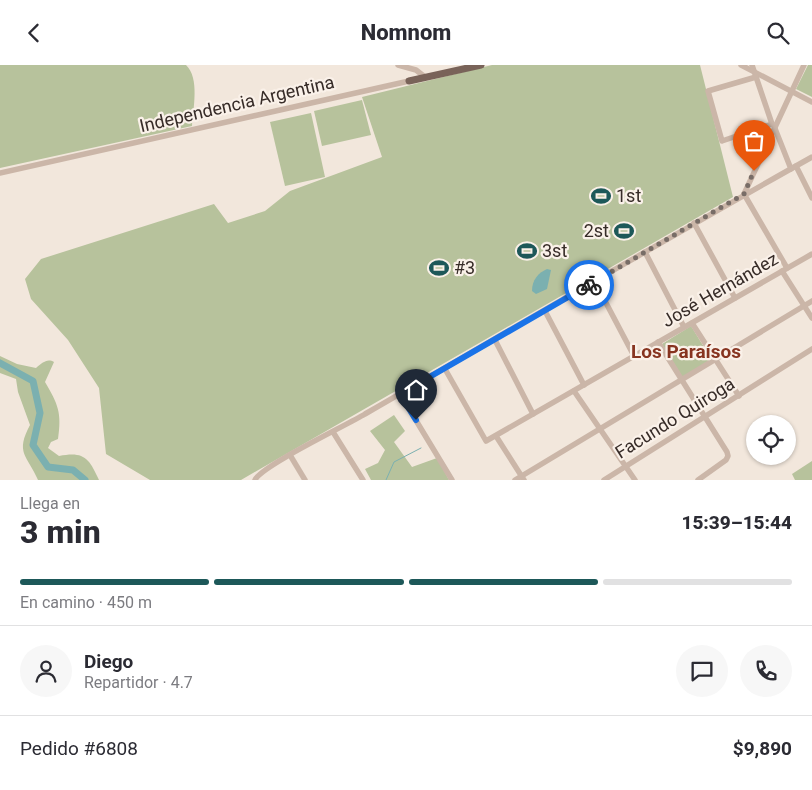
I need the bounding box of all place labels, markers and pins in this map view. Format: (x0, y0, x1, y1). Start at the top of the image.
pin (733, 120, 775, 171)
sports icon: 1st (590, 185, 612, 207)
place label: 1st (616, 185, 641, 206)
place label: 2st (584, 220, 609, 241)
sports icon: 2st (613, 220, 635, 242)
sports icon: 3st (516, 240, 538, 262)
place label: 3st (542, 240, 567, 261)
sports icon: #3 (428, 257, 450, 279)
place label: #3 (454, 257, 475, 278)
pin (395, 369, 437, 420)

